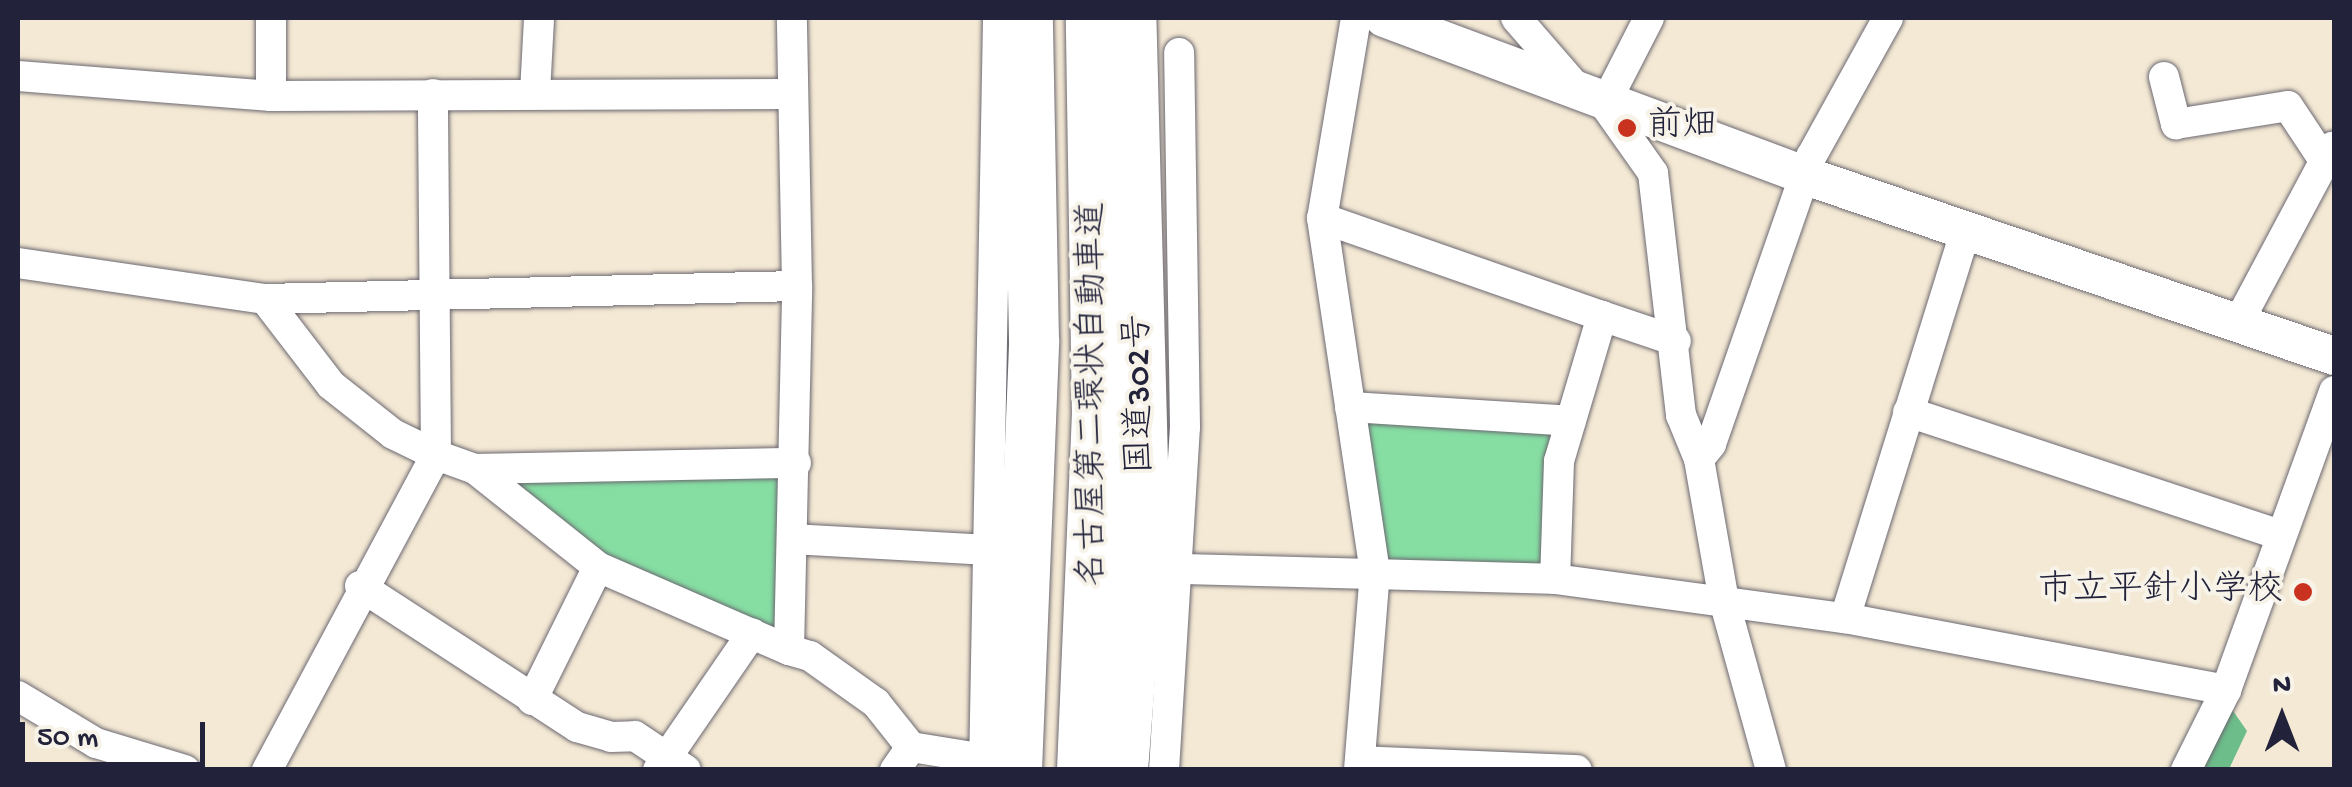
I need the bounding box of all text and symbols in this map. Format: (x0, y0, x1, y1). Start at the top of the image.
place label: 前畑 (1647, 107, 1717, 149)
marker: 前畑 (1616, 117, 1638, 139)
street label: 名古屋第二環状自動車道 (1074, 202, 1116, 586)
street label: 国道302号 (1120, 314, 1164, 474)
place label: 市立平針小学校 (2038, 571, 2283, 613)
marker: 市立平針小学校 (2292, 581, 2314, 603)
north arrow (2232, 667, 2332, 767)
text: N (2273, 670, 2291, 703)
scale bar (25, 702, 210, 764)
text: 50 m (37, 722, 98, 757)

